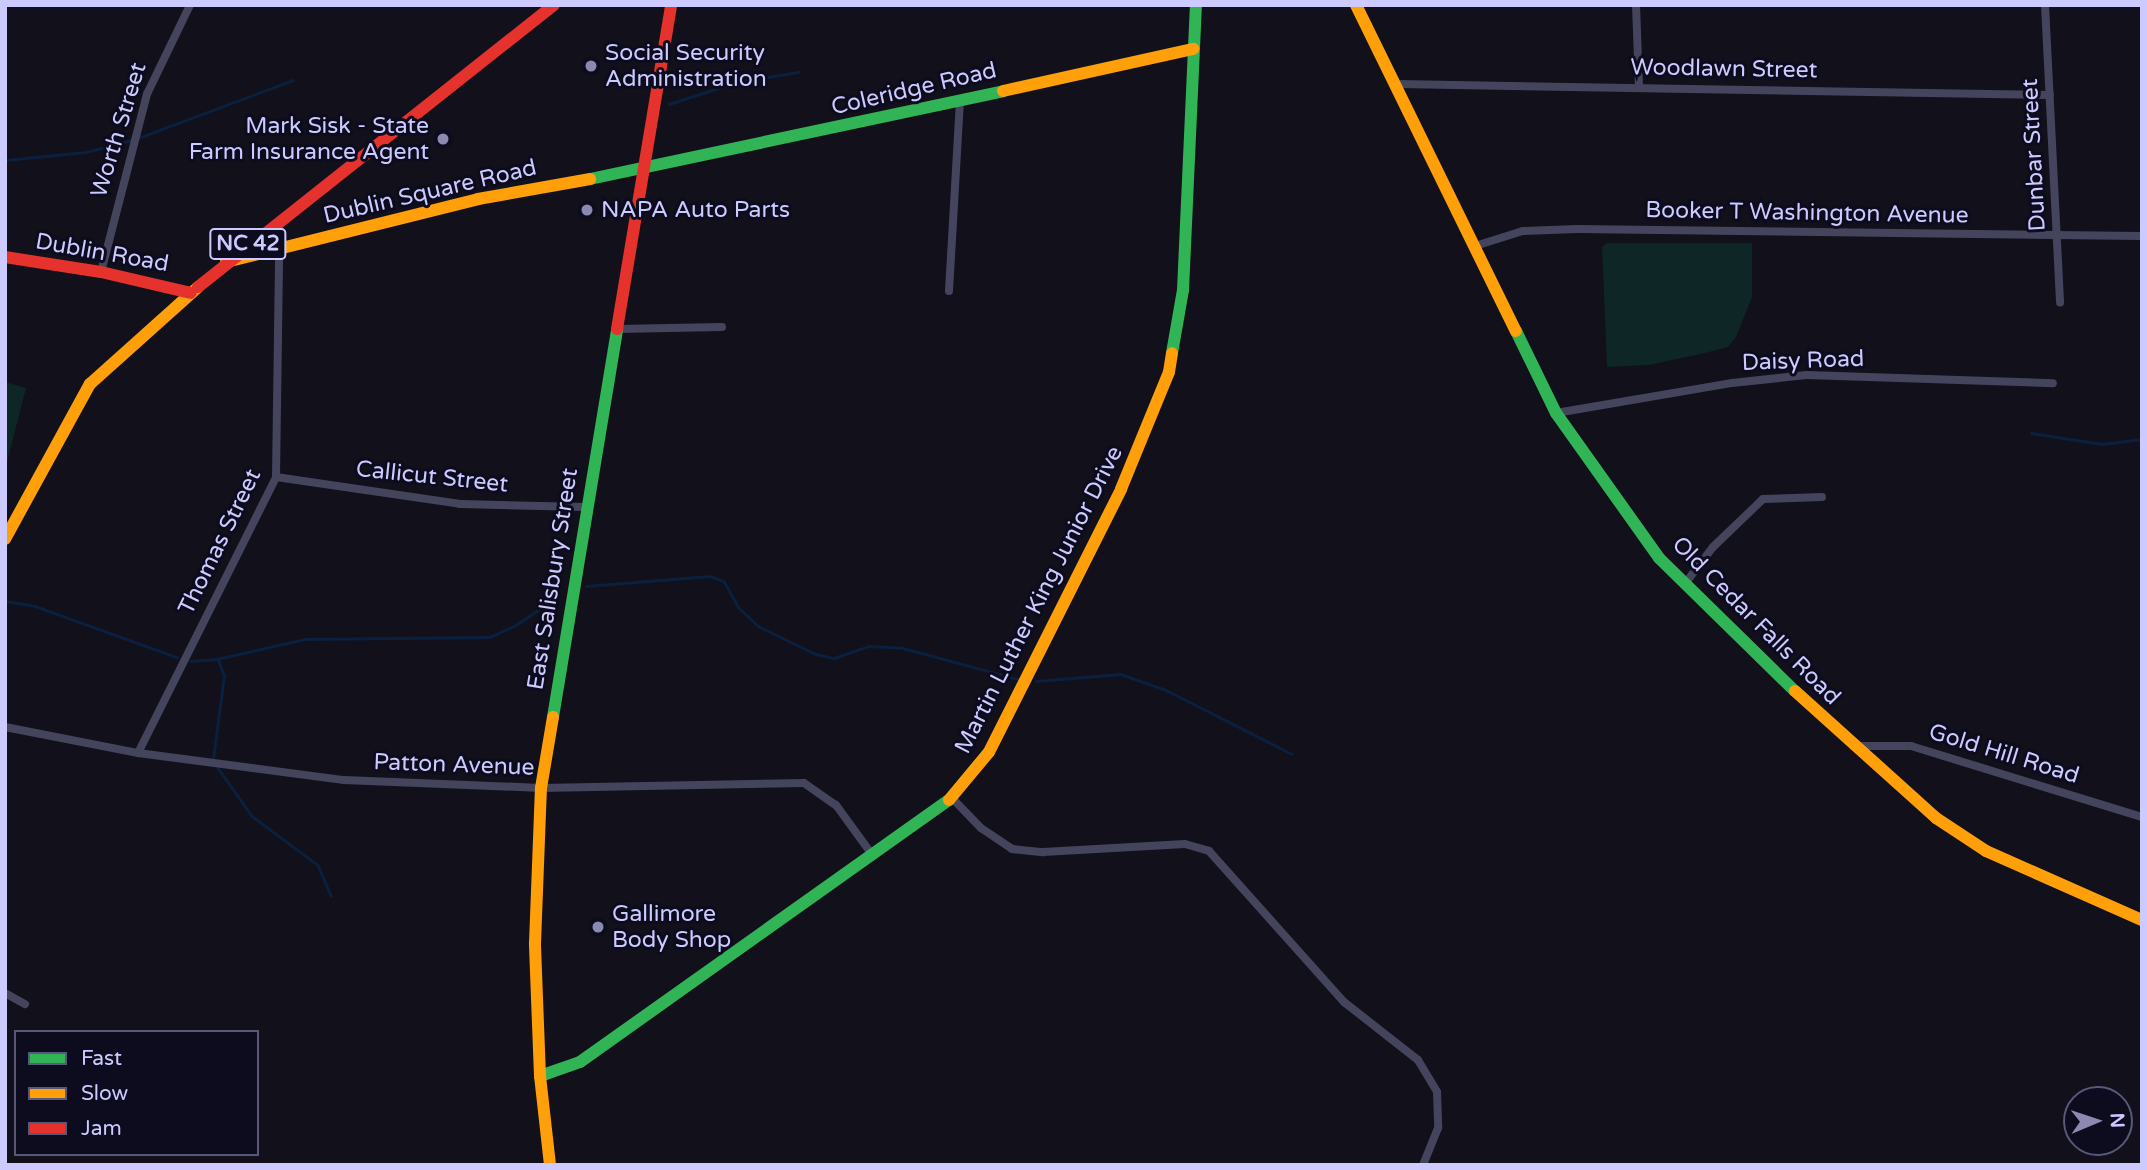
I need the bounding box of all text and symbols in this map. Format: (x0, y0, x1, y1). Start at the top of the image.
place label: Social Security Administration (605, 39, 767, 93)
street label: Woodlawn Street (1630, 54, 1818, 84)
street label: Coleridge Road (829, 57, 999, 121)
marker: Social Security Administration (583, 58, 599, 74)
street label: Worth Street (85, 59, 153, 201)
street label: Dunbar Street (2016, 78, 2052, 232)
place label: Mark Sisk - State Farm Insurance Agent (189, 112, 429, 166)
marker: Mark Sisk - State Farm Insurance Agent (435, 131, 451, 147)
street label: Dublin Square Road (321, 154, 539, 230)
place label: NAPA Auto Parts (601, 196, 790, 224)
street label: Booker T Washington Avenue (1645, 196, 1969, 230)
marker: NAPA Auto Parts (579, 202, 595, 218)
road number: NC 42 (208, 226, 288, 262)
street label: Dublin Road (33, 228, 171, 278)
street label: Daisy Road (1741, 345, 1865, 377)
street label: Martin Luther King Junior Drive (949, 441, 1129, 759)
street label: Callicut Street (355, 455, 509, 499)
street label: Thomas Street (173, 465, 267, 619)
street label: East Salisbury Street (522, 466, 584, 692)
street label: Old Cedar Falls Road (1666, 531, 1846, 711)
street label: Gold Hill Road (1926, 718, 2082, 790)
street label: Patton Avenue (373, 748, 535, 782)
place label: Gallimore Body Shop (612, 900, 731, 954)
marker: Gallimore Body Shop (590, 919, 606, 935)
legend (14, 1030, 259, 1156)
text: Fast (81, 1046, 122, 1071)
text: Slow (81, 1081, 128, 1106)
north arrow (2063, 1086, 2133, 1156)
text: N (2106, 1112, 2128, 1128)
text: Jam (81, 1116, 122, 1141)

